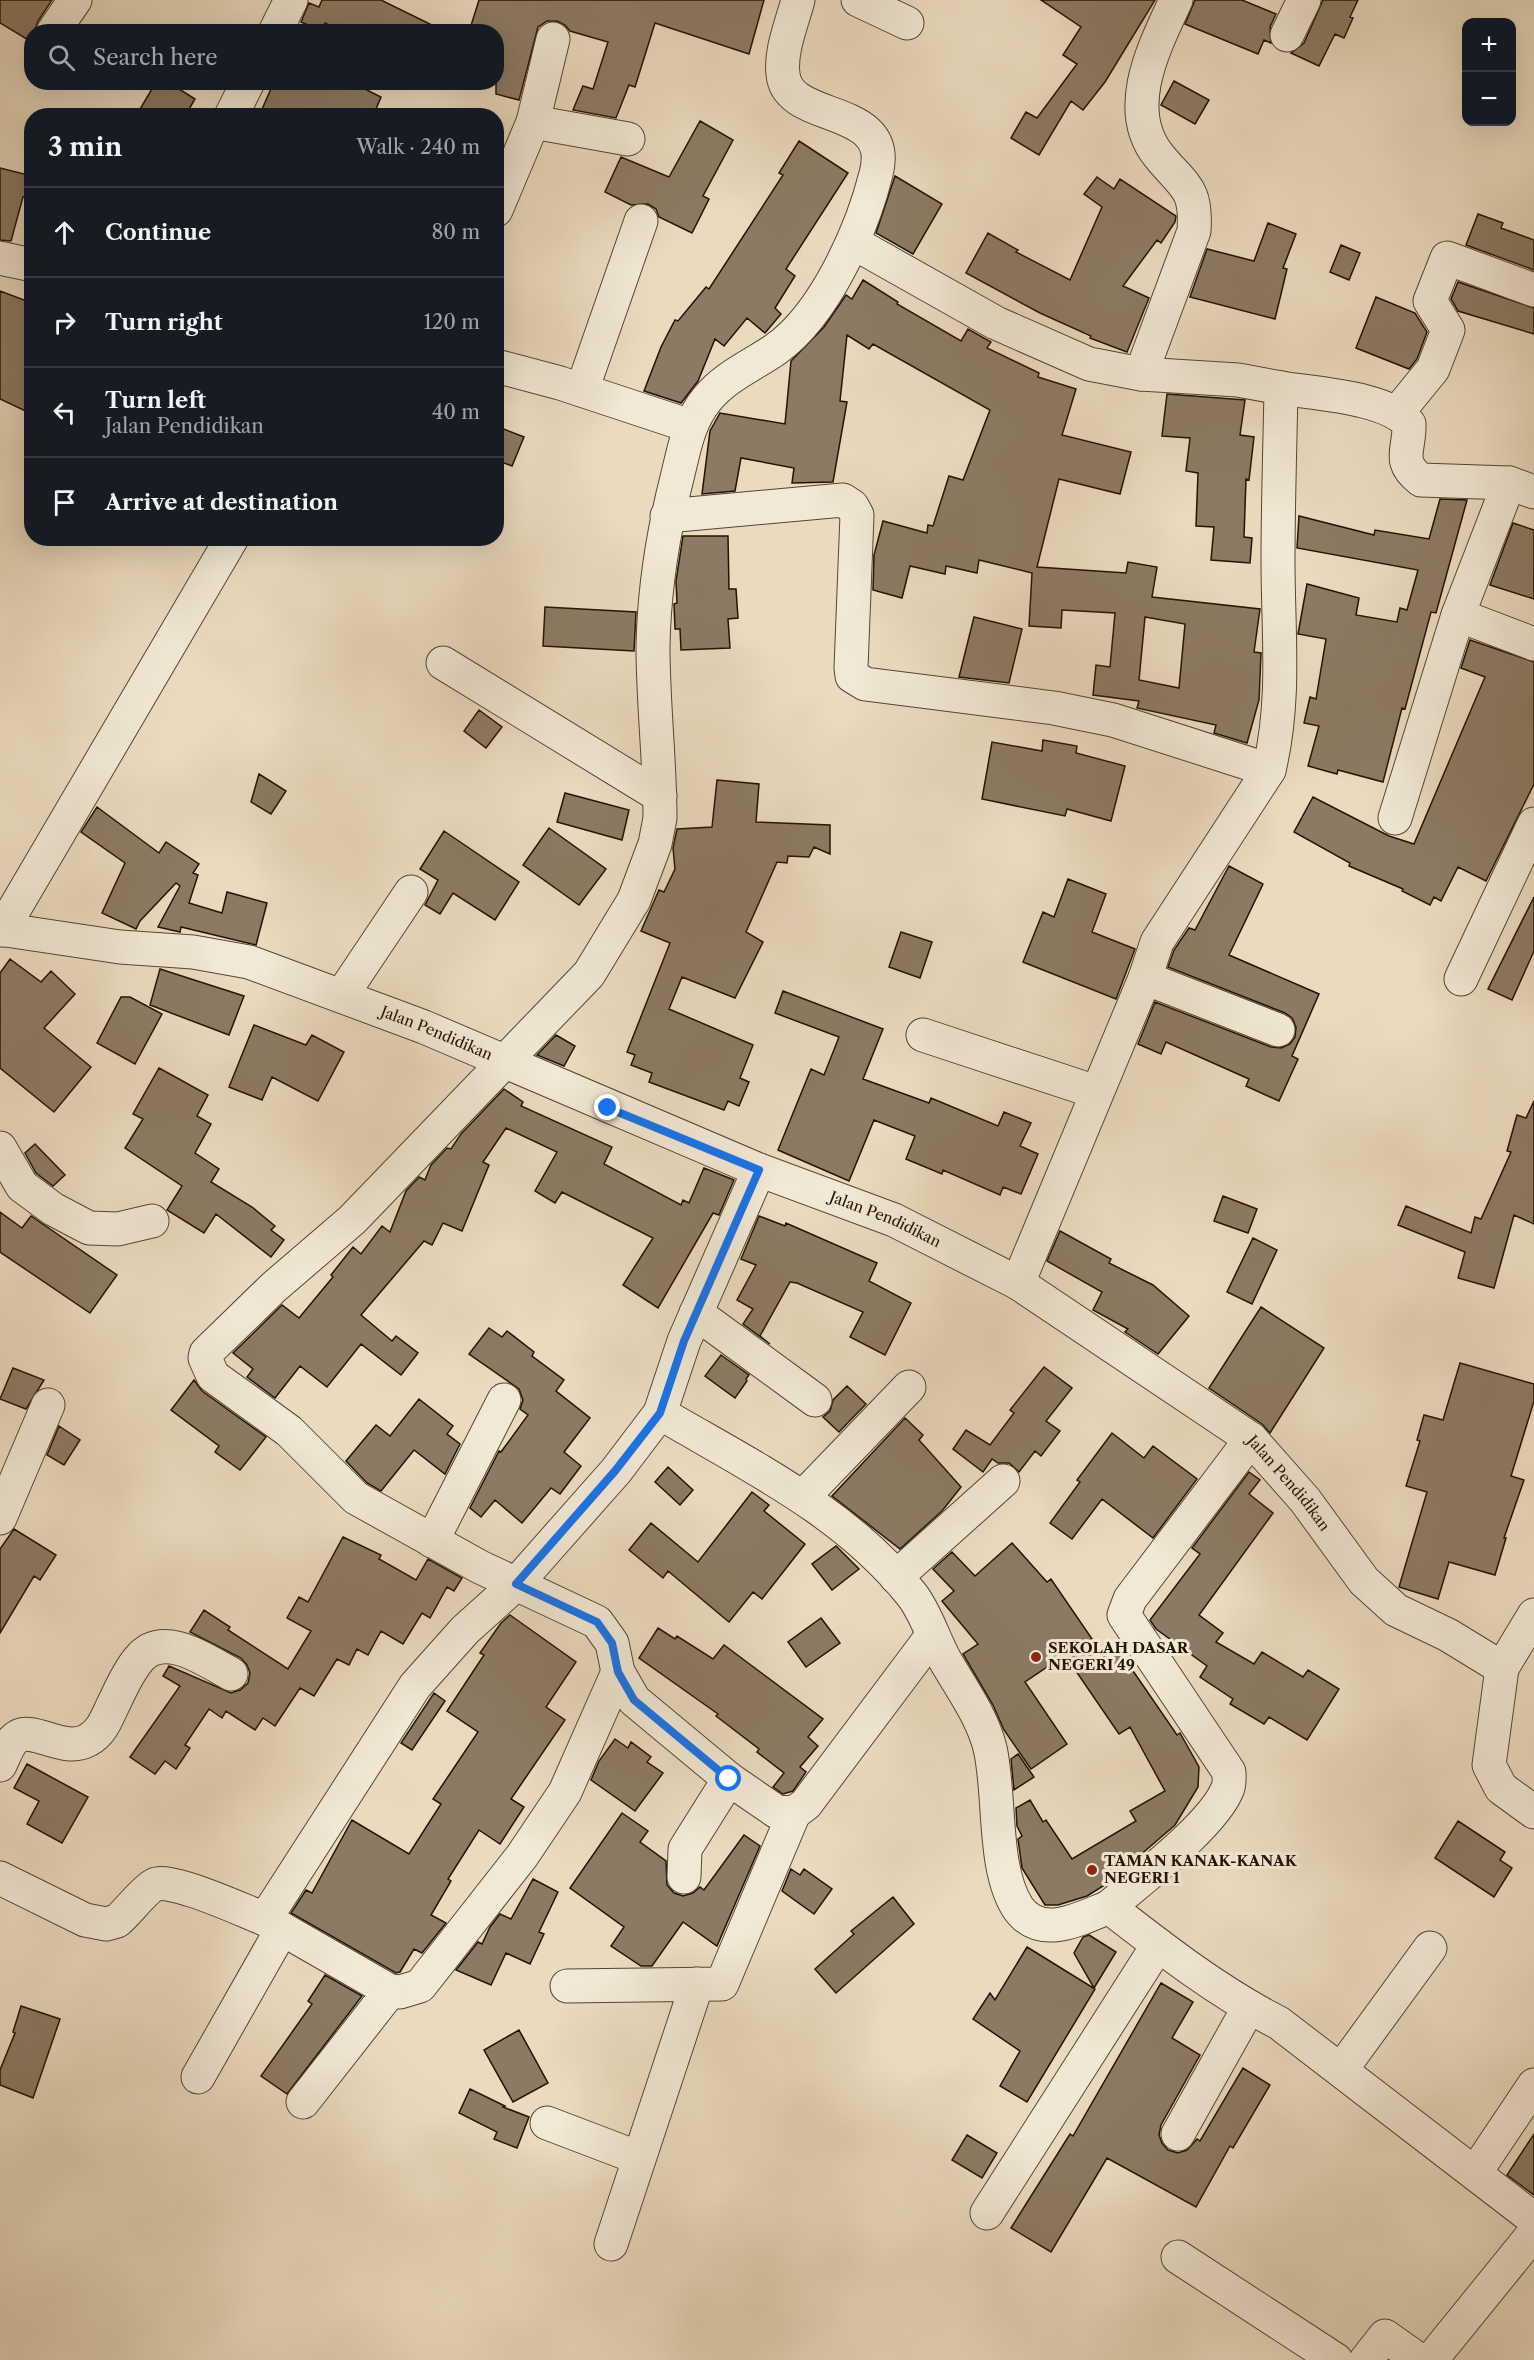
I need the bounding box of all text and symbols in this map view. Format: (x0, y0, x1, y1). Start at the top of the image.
map controls (1462, 18, 1516, 126)
button: + (1462, 18, 1516, 72)
search box (24, 24, 504, 90)
icon: search (45, 41, 78, 74)
text: Search here (93, 44, 218, 71)
button: − (1462, 72, 1516, 126)
text: 3 min (48, 131, 122, 163)
text: Walk · 240 m (356, 135, 480, 159)
icon: ahead (48, 216, 81, 249)
text: Continue (105, 219, 211, 246)
text: 80 m (432, 220, 480, 244)
icon: right (48, 306, 81, 339)
text: Turn right (105, 309, 223, 336)
text: 120 m (423, 310, 480, 334)
text: Turn left (105, 387, 206, 414)
icon: left (48, 396, 81, 429)
text: 40 m (432, 400, 480, 424)
text: Jalan Pendidikan (105, 414, 264, 438)
icon: arrive (48, 486, 81, 519)
text: Arrive at destination (105, 489, 338, 516)
street label: Jalan Pendidikan (376, 1001, 496, 1064)
route end (594, 1094, 620, 1120)
street label: Jalan Pendidikan (825, 1186, 945, 1252)
street label: Jalan Pendidikan (1242, 1430, 1335, 1535)
place label: SEKOLAH DASAR NEGERI 49 (1048, 1638, 1190, 1674)
marker: SEKOLAH DASAR NEGERI 49 (1029, 1650, 1043, 1664)
route start (715, 1765, 741, 1791)
place label: TAMAN KANAK-KANAK NEGERI 1 (1104, 1851, 1298, 1887)
marker: TAMAN KANAK-KANAK NEGERI 1 (1085, 1863, 1099, 1877)

